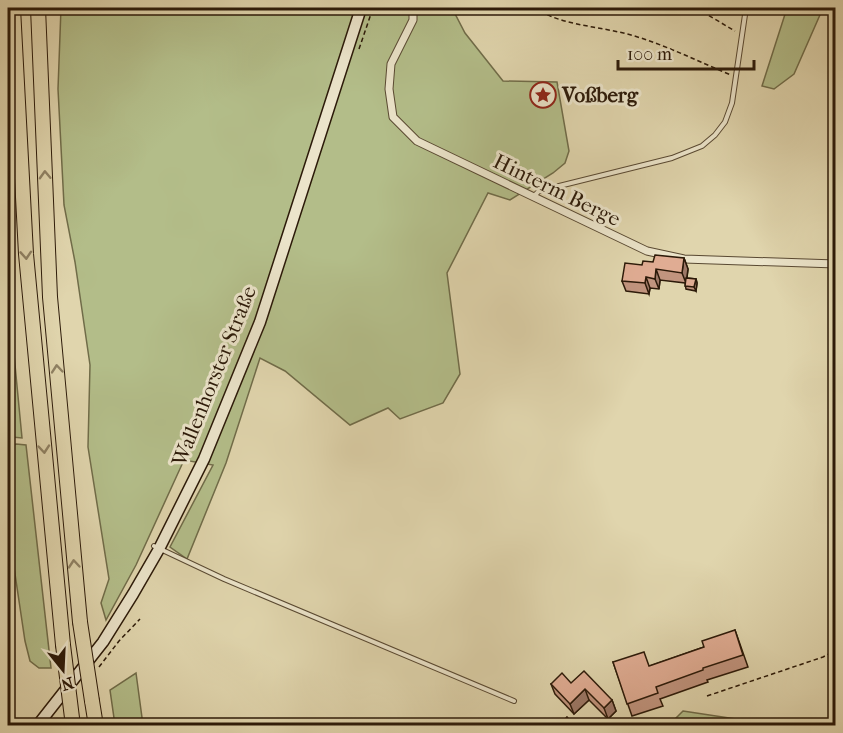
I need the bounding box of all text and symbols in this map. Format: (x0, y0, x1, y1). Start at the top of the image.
scale bar (618, 33, 754, 71)
text: 100 m (627, 44, 672, 65)
place icon: Voßberg (528, 80, 558, 110)
place label: Voßberg (561, 83, 639, 107)
street label: Hinterm Berge (490, 149, 624, 231)
one-way arrow (38, 170, 51, 179)
one-way arrow (20, 250, 33, 259)
street label: Wallenhorster Straße (167, 282, 261, 470)
one-way arrow (50, 365, 63, 374)
one-way arrow (37, 444, 50, 453)
one-way arrow (68, 559, 81, 568)
north arrow (33, 640, 93, 700)
text: N (58, 673, 76, 695)

